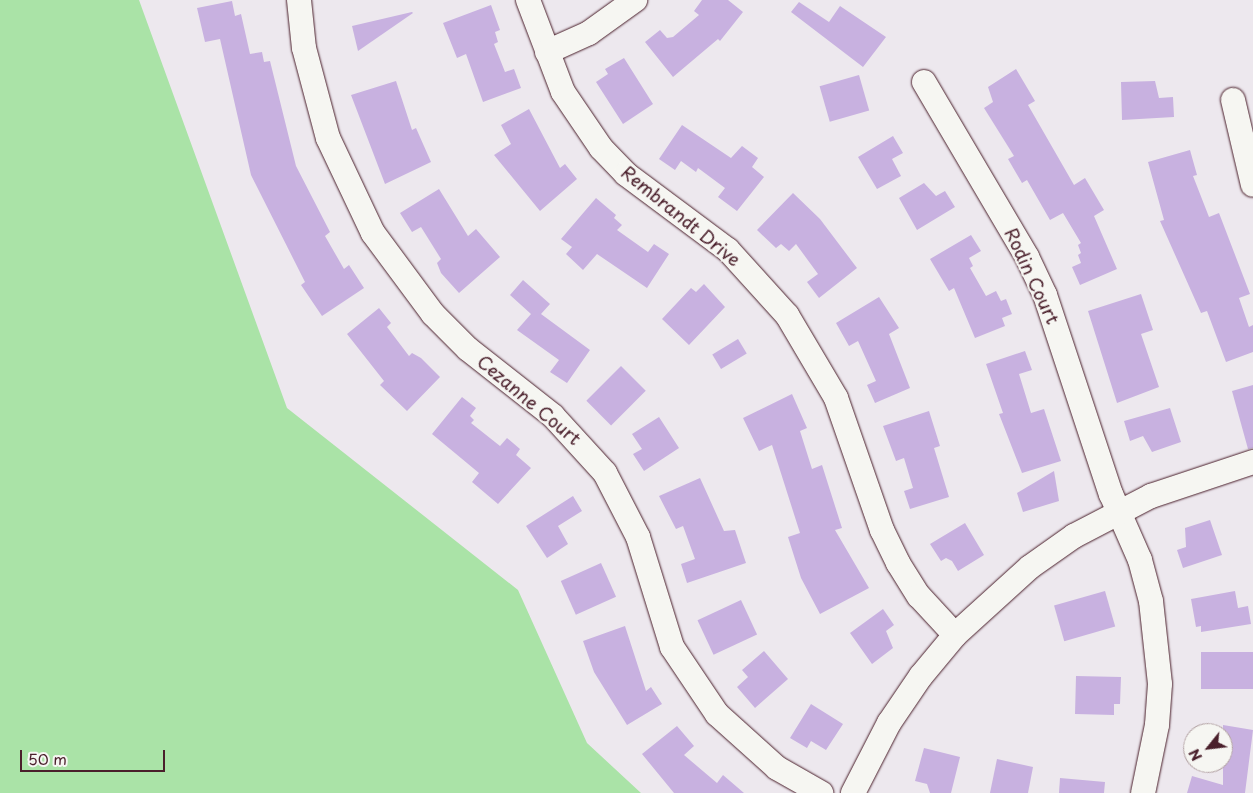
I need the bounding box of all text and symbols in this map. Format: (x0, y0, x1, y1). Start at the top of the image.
street label: Rembrandt Drive (617, 161, 745, 271)
street label: Rodin Court (1000, 225, 1064, 327)
street label: Cezanne Court (473, 351, 585, 449)
north arrow (1183, 723, 1233, 773)
scale bar (22, 740, 168, 772)
text: N (1183, 745, 1207, 765)
text: 50 m (28, 747, 67, 770)

